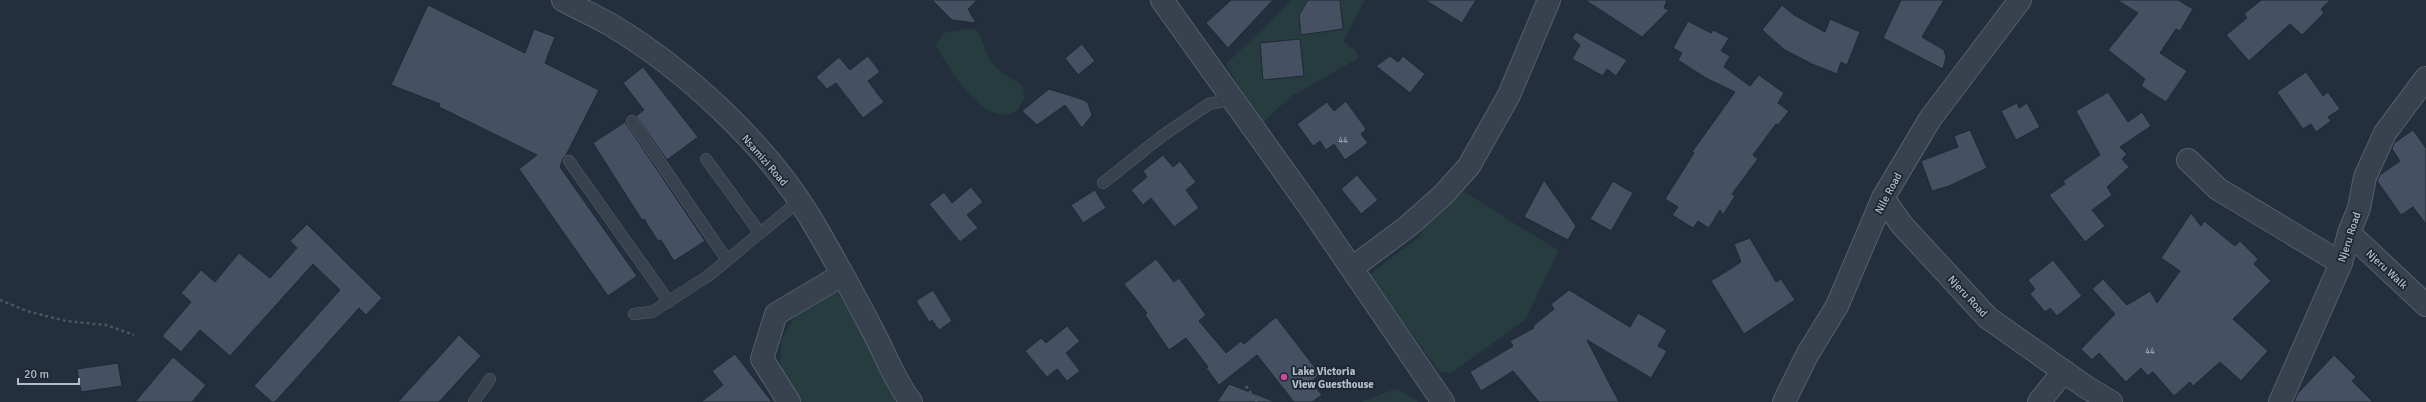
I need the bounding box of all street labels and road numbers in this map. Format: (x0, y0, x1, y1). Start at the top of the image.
street label: Nsamizi Road (739, 132, 790, 189)
street label: Nile Road (1872, 170, 1905, 216)
street label: Njeru Road (2335, 210, 2364, 264)
street label: Njeru Walk (2363, 247, 2410, 292)
street label: Njeru Road (1945, 273, 1990, 320)

